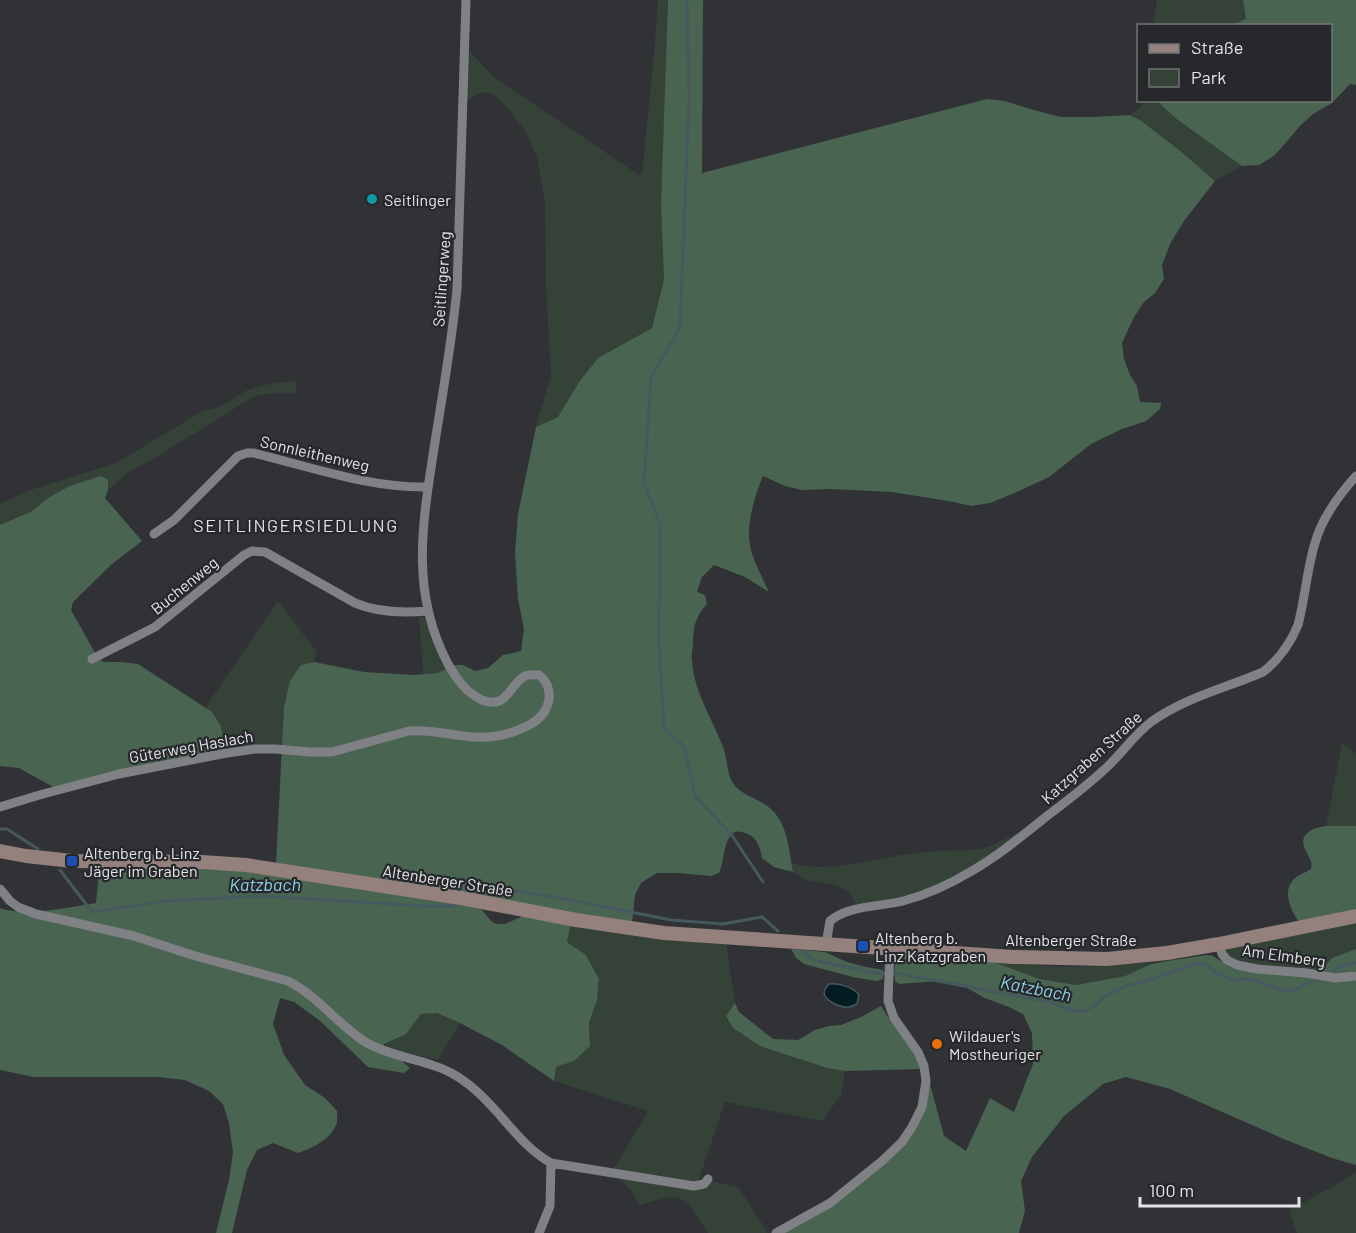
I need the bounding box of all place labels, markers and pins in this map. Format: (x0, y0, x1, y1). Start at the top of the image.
place label: Seitlinger (384, 190, 451, 209)
marker: Seitlinger (365, 192, 379, 206)
place label: Altenberg b. Linz Jäger im Graben (84, 843, 200, 880)
marker: Altenberg b. Linz Jäger im Graben (65, 854, 79, 868)
place label: Altenberg b. Linz Katzgraben (875, 928, 986, 965)
marker: Altenberg b. Linz Katzgraben (856, 939, 870, 953)
place label: Wildauer's Mostheuriger (949, 1026, 1041, 1063)
marker: Wildauer's Mostheuriger (930, 1037, 944, 1051)

